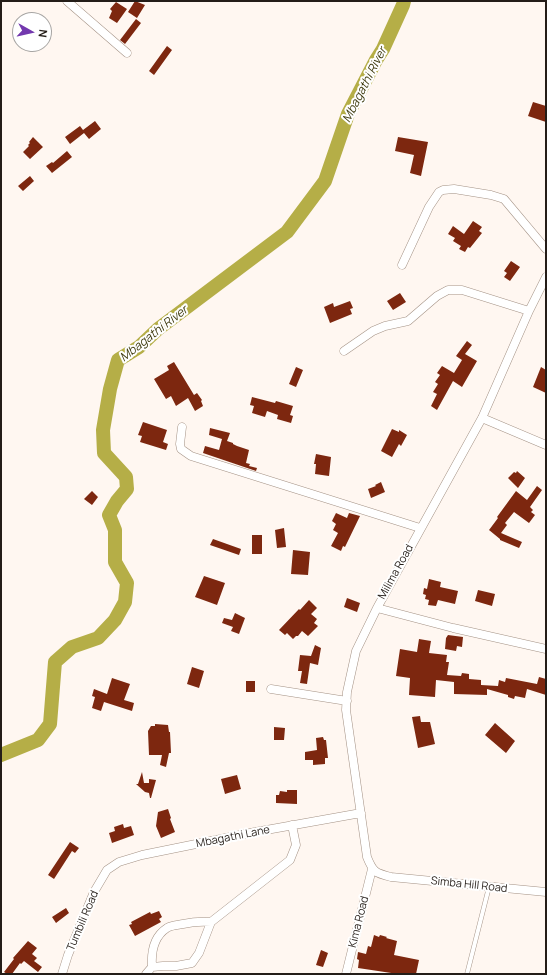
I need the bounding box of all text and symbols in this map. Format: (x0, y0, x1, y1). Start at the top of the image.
north arrow (12, 12, 52, 52)
text: N (35, 29, 51, 39)
water label: Mbagathi River (340, 45, 390, 125)
water label: Mbagathi River (117, 303, 191, 365)
street label: Milima Road (376, 542, 416, 602)
street label: Mbagathi Lane (195, 823, 271, 851)
street label: Simba Hill Road (430, 874, 508, 896)
street label: Tumbili Road (64, 889, 102, 953)
street label: Kima Road (346, 895, 372, 949)

